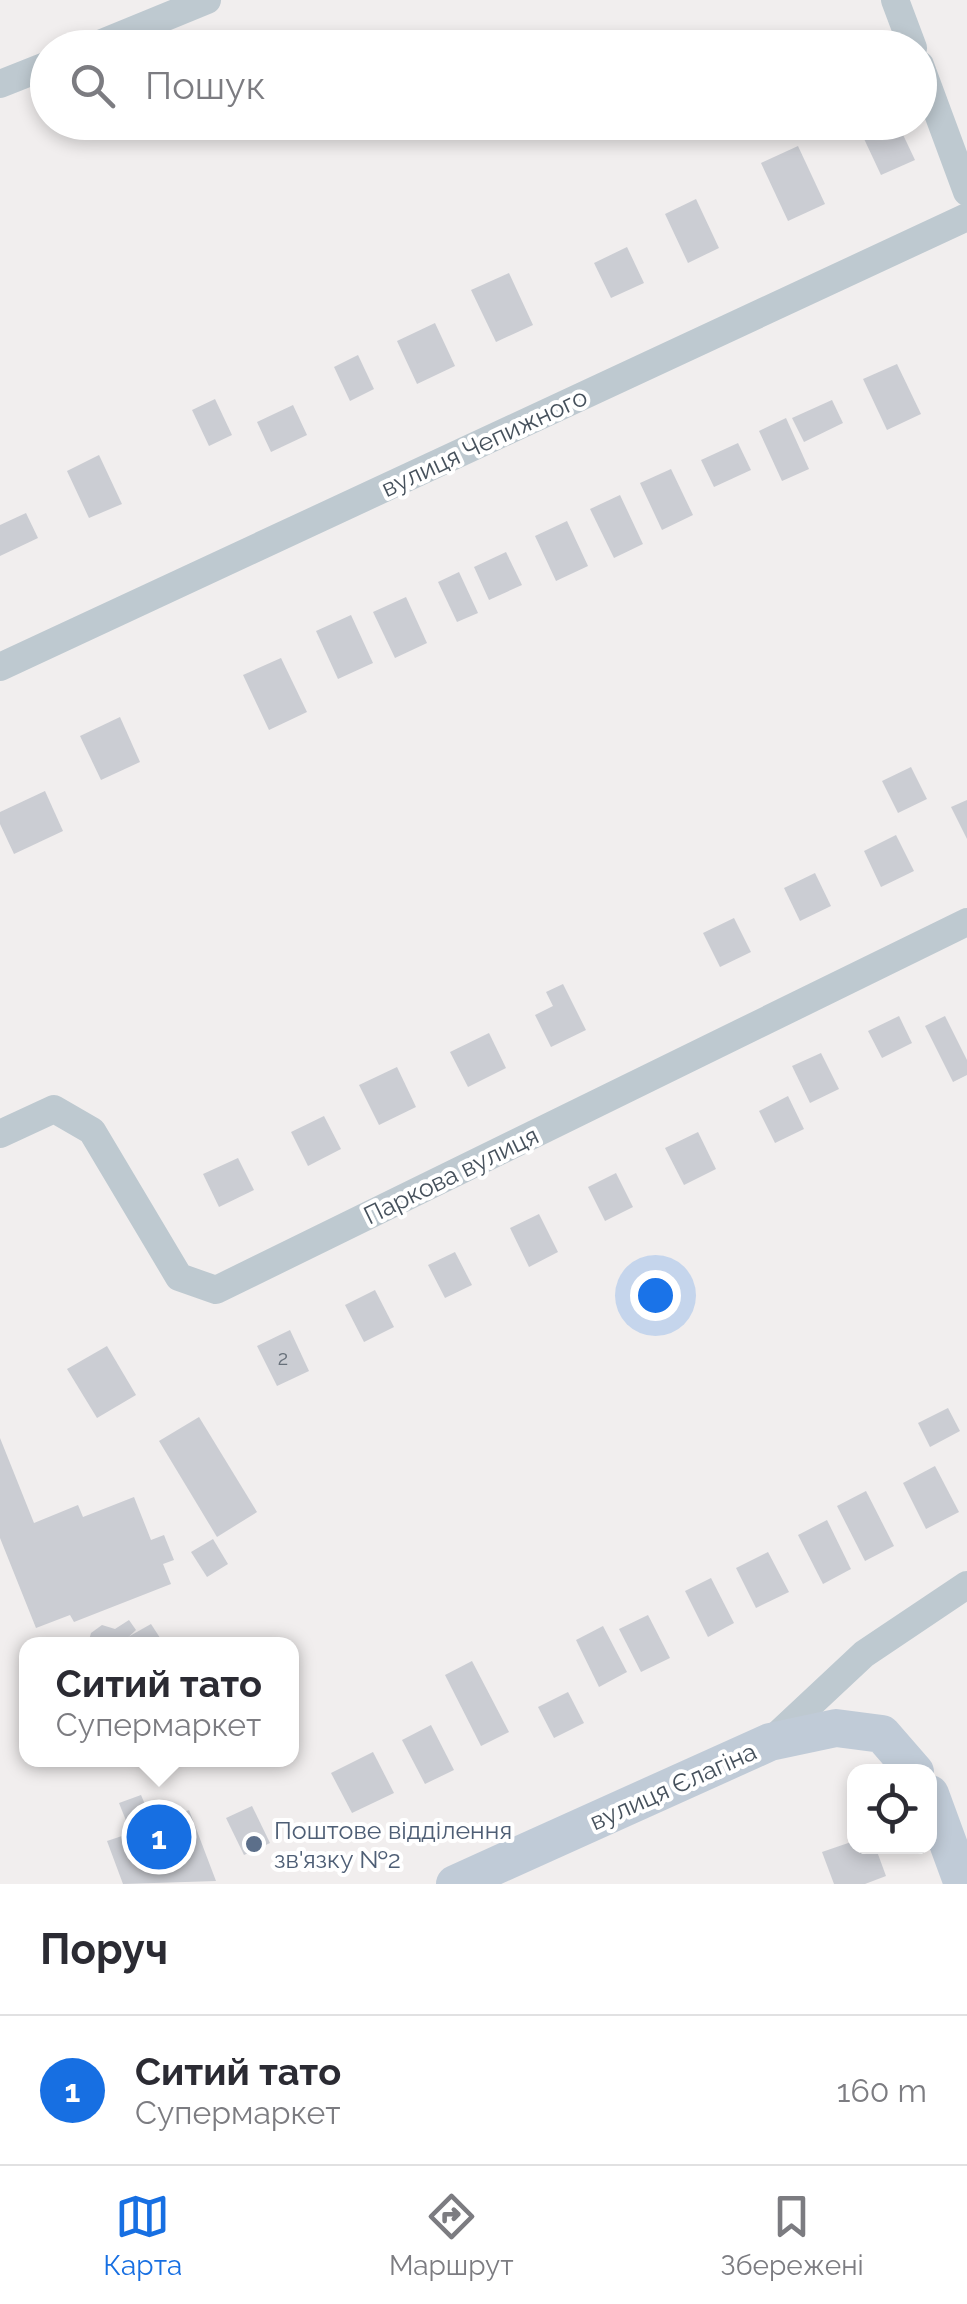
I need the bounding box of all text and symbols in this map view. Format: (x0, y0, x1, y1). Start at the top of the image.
search box (30, 30, 937, 140)
icon: search (65, 58, 120, 113)
text: Пошук (145, 63, 265, 108)
street label: вулиця Чепижного (376, 381, 592, 503)
street label: Паркова вулиця (359, 1120, 543, 1230)
your location (630, 1270, 681, 1321)
house number: 2 (278, 1346, 288, 1370)
popup (19, 1637, 299, 1767)
text: Ситий тато (56, 1661, 262, 1706)
text: Супермаркет (56, 1706, 261, 1743)
street label: вулиця Єлагіна (585, 1736, 761, 1836)
map controls (847, 1764, 937, 1854)
button: locate (847, 1764, 937, 1854)
pin: 1 (126, 1800, 192, 1874)
place label: Поштове відділення зв'язку №2 (274, 1815, 512, 1874)
marker: Поштове відділення зв'язку №2 (243, 1833, 265, 1855)
text: Поруч (40, 1925, 168, 1974)
text: Ситий тато (135, 2049, 341, 2094)
text: 1 (65, 2072, 80, 2109)
text: 160 m (837, 2072, 927, 2109)
text: Супермаркет (135, 2094, 340, 2131)
tab: Карта (103, 2189, 182, 2282)
tab: Маршрут (389, 2189, 514, 2282)
tab: Збережені (720, 2189, 864, 2282)

